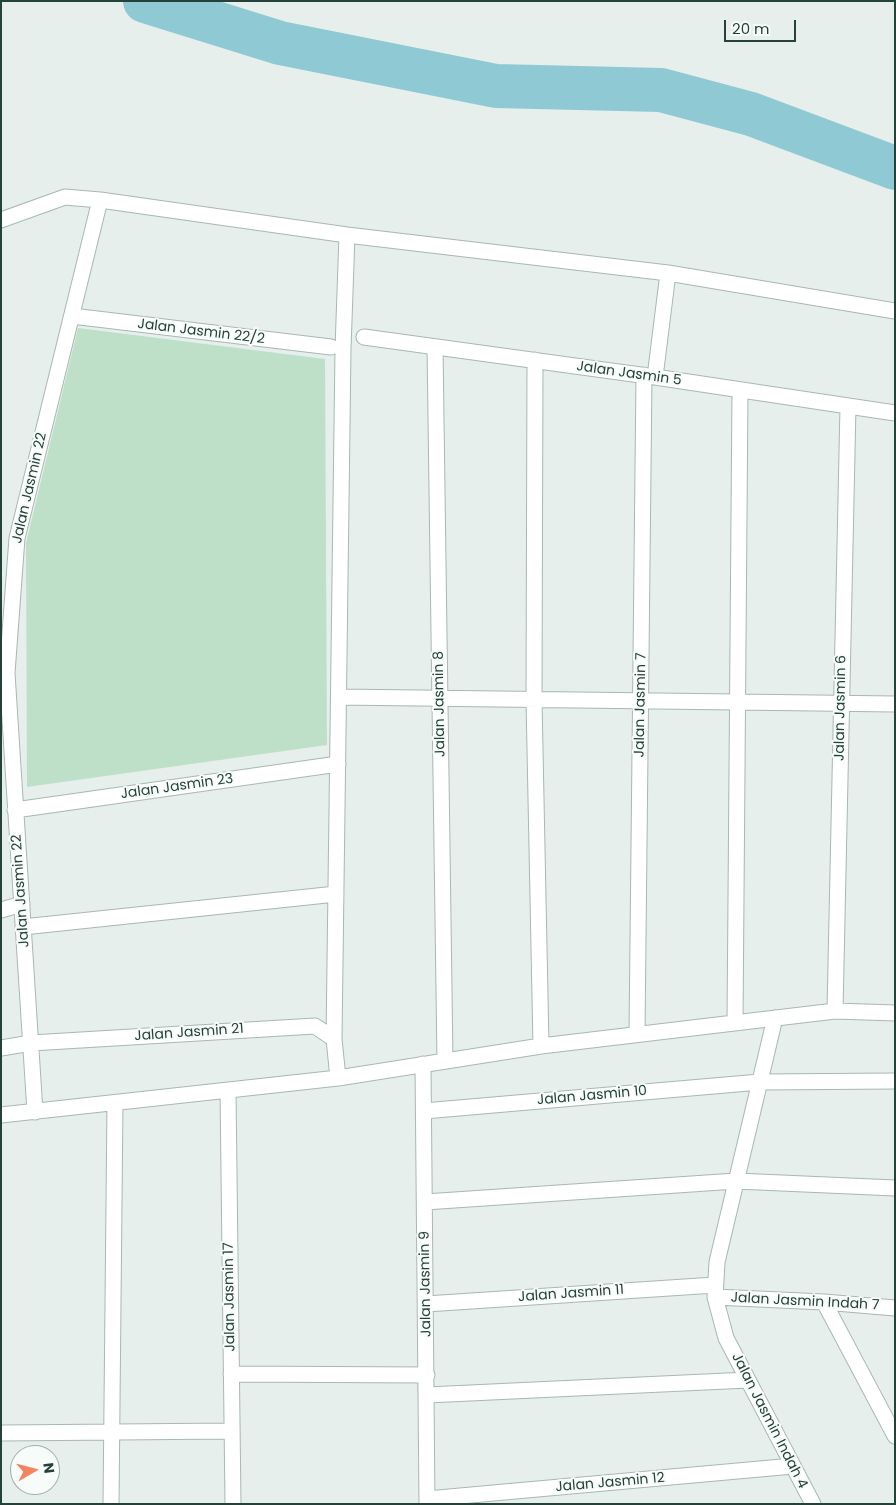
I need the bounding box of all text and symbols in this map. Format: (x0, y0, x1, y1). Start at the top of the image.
scale bar (726, 10, 798, 42)
text: 20 m (732, 18, 770, 39)
street label: Jalan Jasmin 22/2 (136, 316, 266, 348)
street label: Jalan Jasmin 5 (575, 358, 683, 390)
street label: Jalan Jasmin 22 (9, 431, 51, 545)
street label: Jalan Jasmin 8 (431, 651, 449, 757)
street label: Jalan Jasmin 7 (632, 652, 650, 758)
street label: Jalan Jasmin 6 (832, 655, 850, 761)
street label: Jalan Jasmin 23 (120, 771, 234, 803)
street label: Jalan Jasmin 22 (9, 834, 33, 948)
street label: Jalan Jasmin 21 (134, 1021, 244, 1045)
street label: Jalan Jasmin 10 (536, 1083, 648, 1109)
street label: Jalan Jasmin 9 (417, 1231, 435, 1337)
street label: Jalan Jasmin 17 (221, 1242, 239, 1352)
street label: Jalan Jasmin 11 (517, 1282, 625, 1306)
street label: Jalan Jasmin Indah 7 (730, 1290, 880, 1314)
street label: Jalan Jasmin Indah 4 (727, 1350, 811, 1492)
north arrow (10, 1445, 60, 1495)
text: N (38, 1461, 59, 1475)
street label: Jalan Jasmin 12 (555, 1470, 665, 1496)

